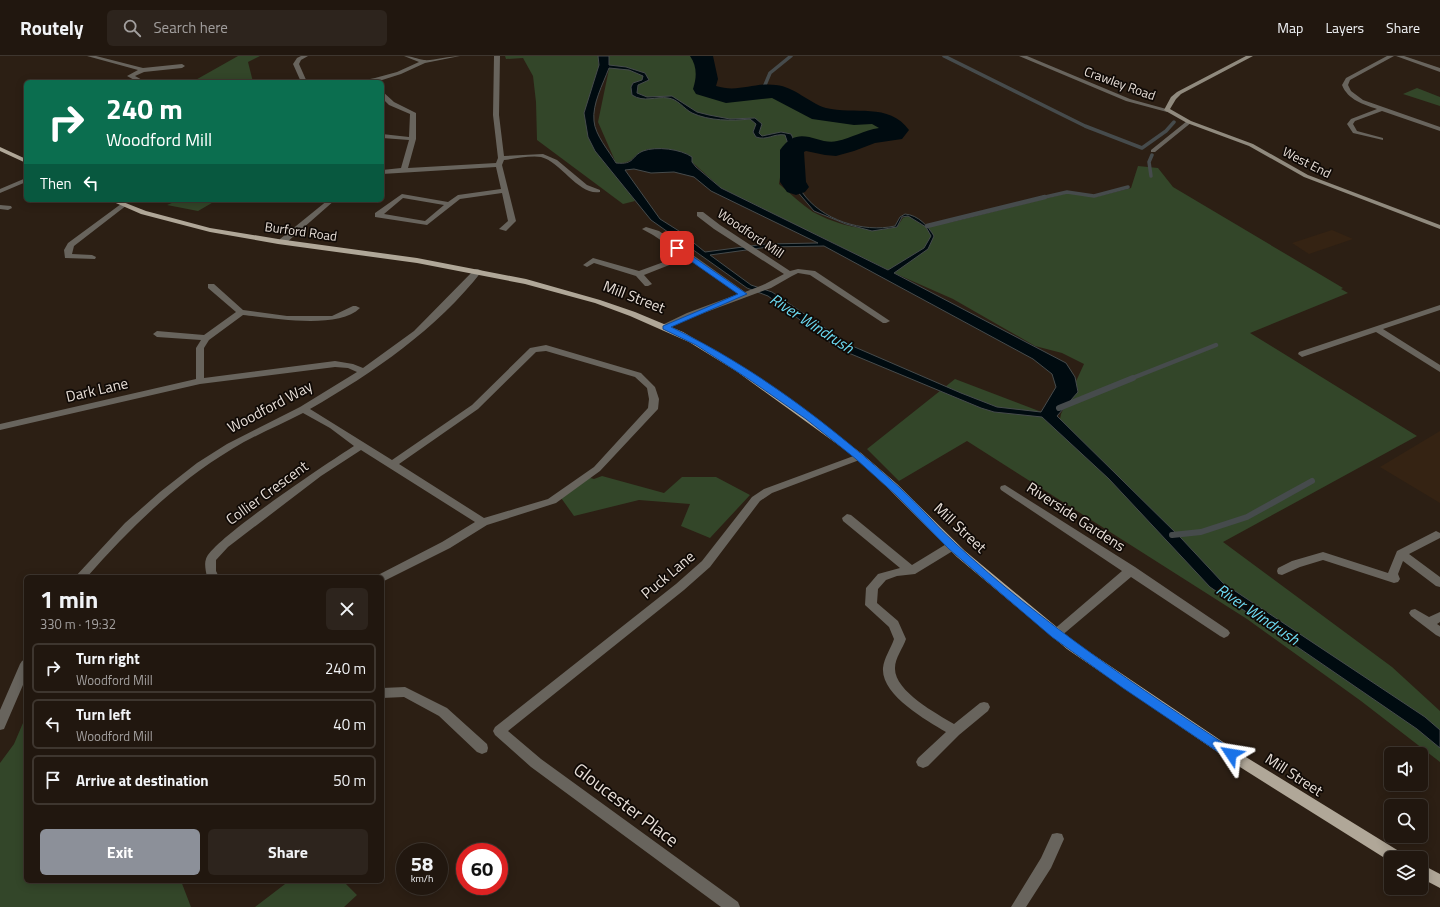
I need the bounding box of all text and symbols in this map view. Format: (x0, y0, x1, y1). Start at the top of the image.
search box (107, 10, 387, 46)
text: Routely (20, 13, 83, 42)
text: Search here (153, 16, 228, 39)
icon: search (121, 17, 143, 39)
text: Map (1277, 17, 1303, 38)
text: Layers (1325, 17, 1364, 38)
text: Share (1386, 17, 1420, 38)
street label: Crawley Road (1081, 61, 1159, 105)
text: 240 m (106, 87, 183, 130)
icon: right (40, 96, 92, 148)
text: Woodford Mill (106, 126, 212, 153)
street label: West End (1279, 141, 1335, 183)
text: Then (40, 172, 72, 195)
icon: left (80, 172, 102, 194)
street label: Woodford Mill (714, 203, 788, 263)
street label: Burford Road (264, 216, 338, 246)
pin (660, 231, 694, 265)
icon: arrive (666, 237, 688, 259)
street label: Mill Street (600, 274, 669, 319)
water label: River Windrush (765, 287, 860, 360)
street label: Dark Lane (64, 371, 130, 408)
street label: Woodford Way (223, 374, 316, 439)
street label: Collier Crescent (221, 454, 313, 530)
street label: Riverside Gardens (1022, 476, 1130, 557)
street label: Mill Street (929, 497, 992, 559)
street label: Puck Lane (636, 545, 700, 604)
water label: River Windrush (1212, 577, 1305, 651)
text: 1 min (40, 581, 98, 617)
button: close (326, 588, 368, 630)
text: 330 m · 19:32 (40, 614, 116, 634)
text: Turn right (76, 647, 140, 670)
icon: right (42, 657, 64, 679)
text: 240 m (325, 657, 366, 680)
text: Woodford Mill (76, 670, 153, 690)
text: Turn left (76, 703, 131, 726)
icon: left (42, 713, 64, 735)
text: 40 m (333, 713, 366, 736)
text: Woodford Mill (76, 726, 153, 746)
position arrow (1210, 733, 1252, 775)
street label: Mill Street (1261, 747, 1328, 802)
map controls (1384, 747, 1428, 895)
button: sound (1384, 747, 1428, 791)
street label: Gloucester Place (568, 756, 685, 853)
icon: arrive (42, 769, 64, 791)
text: Arrive at destination (76, 769, 209, 792)
text: 50 m (333, 769, 366, 792)
button: search (1384, 799, 1428, 843)
button: Exit (40, 829, 200, 875)
button: Share (208, 829, 368, 875)
speed limit sign: 60 (456, 843, 508, 895)
text: 58 (411, 848, 433, 879)
button: layers (1384, 851, 1428, 895)
text: km/h (411, 871, 433, 886)

